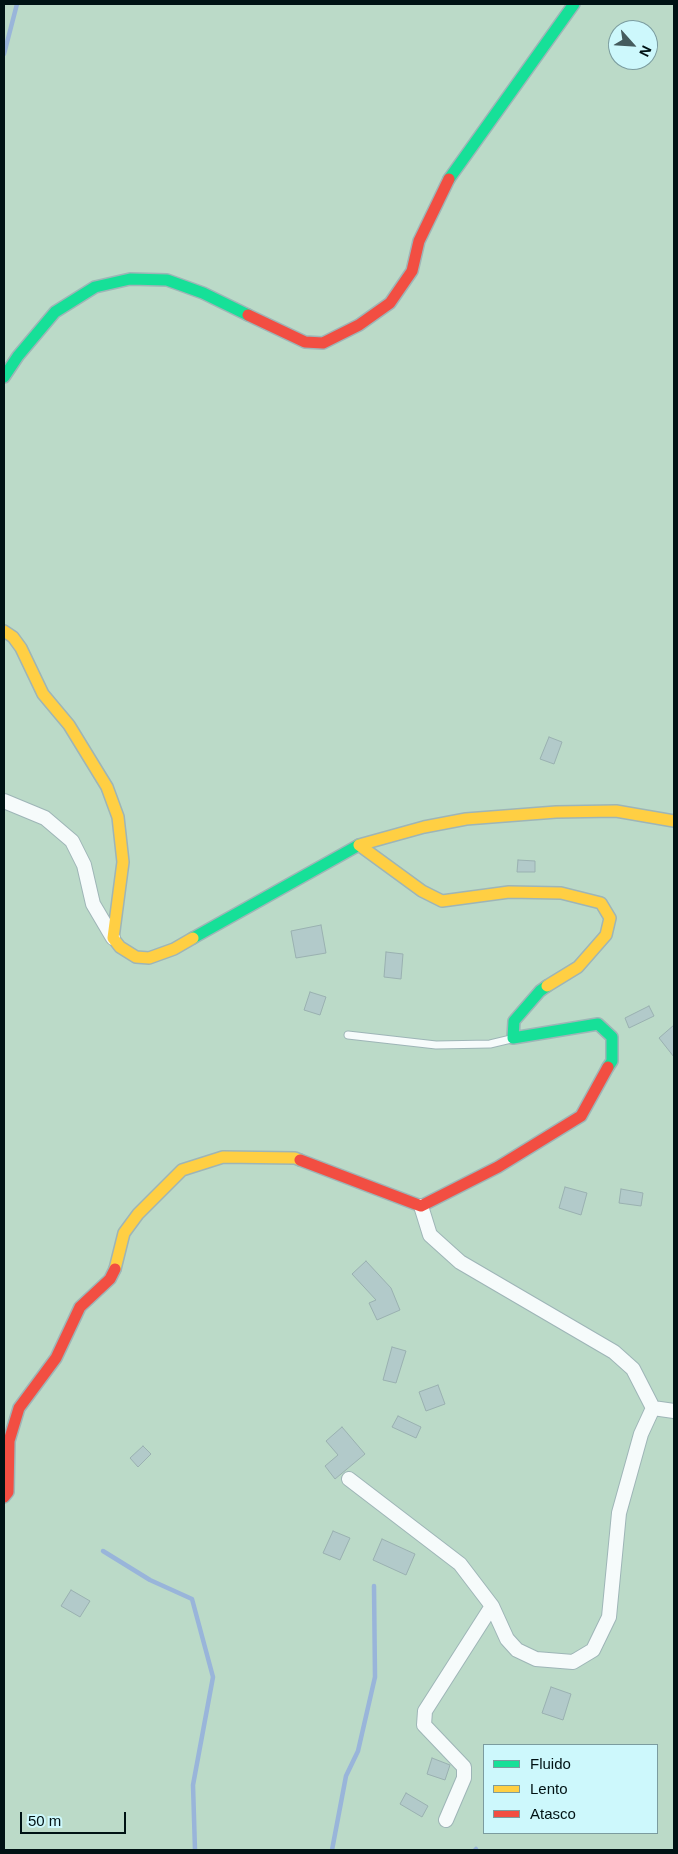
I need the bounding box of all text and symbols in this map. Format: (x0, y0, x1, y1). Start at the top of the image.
north arrow (608, 20, 658, 70)
text: N (636, 43, 655, 59)
legend (483, 1744, 658, 1834)
text: Fluido (530, 1755, 571, 1772)
text: Lento (530, 1780, 568, 1797)
scale bar (22, 1802, 129, 1834)
text: Atasco (530, 1805, 576, 1822)
text: 50 m (28, 1812, 61, 1829)

